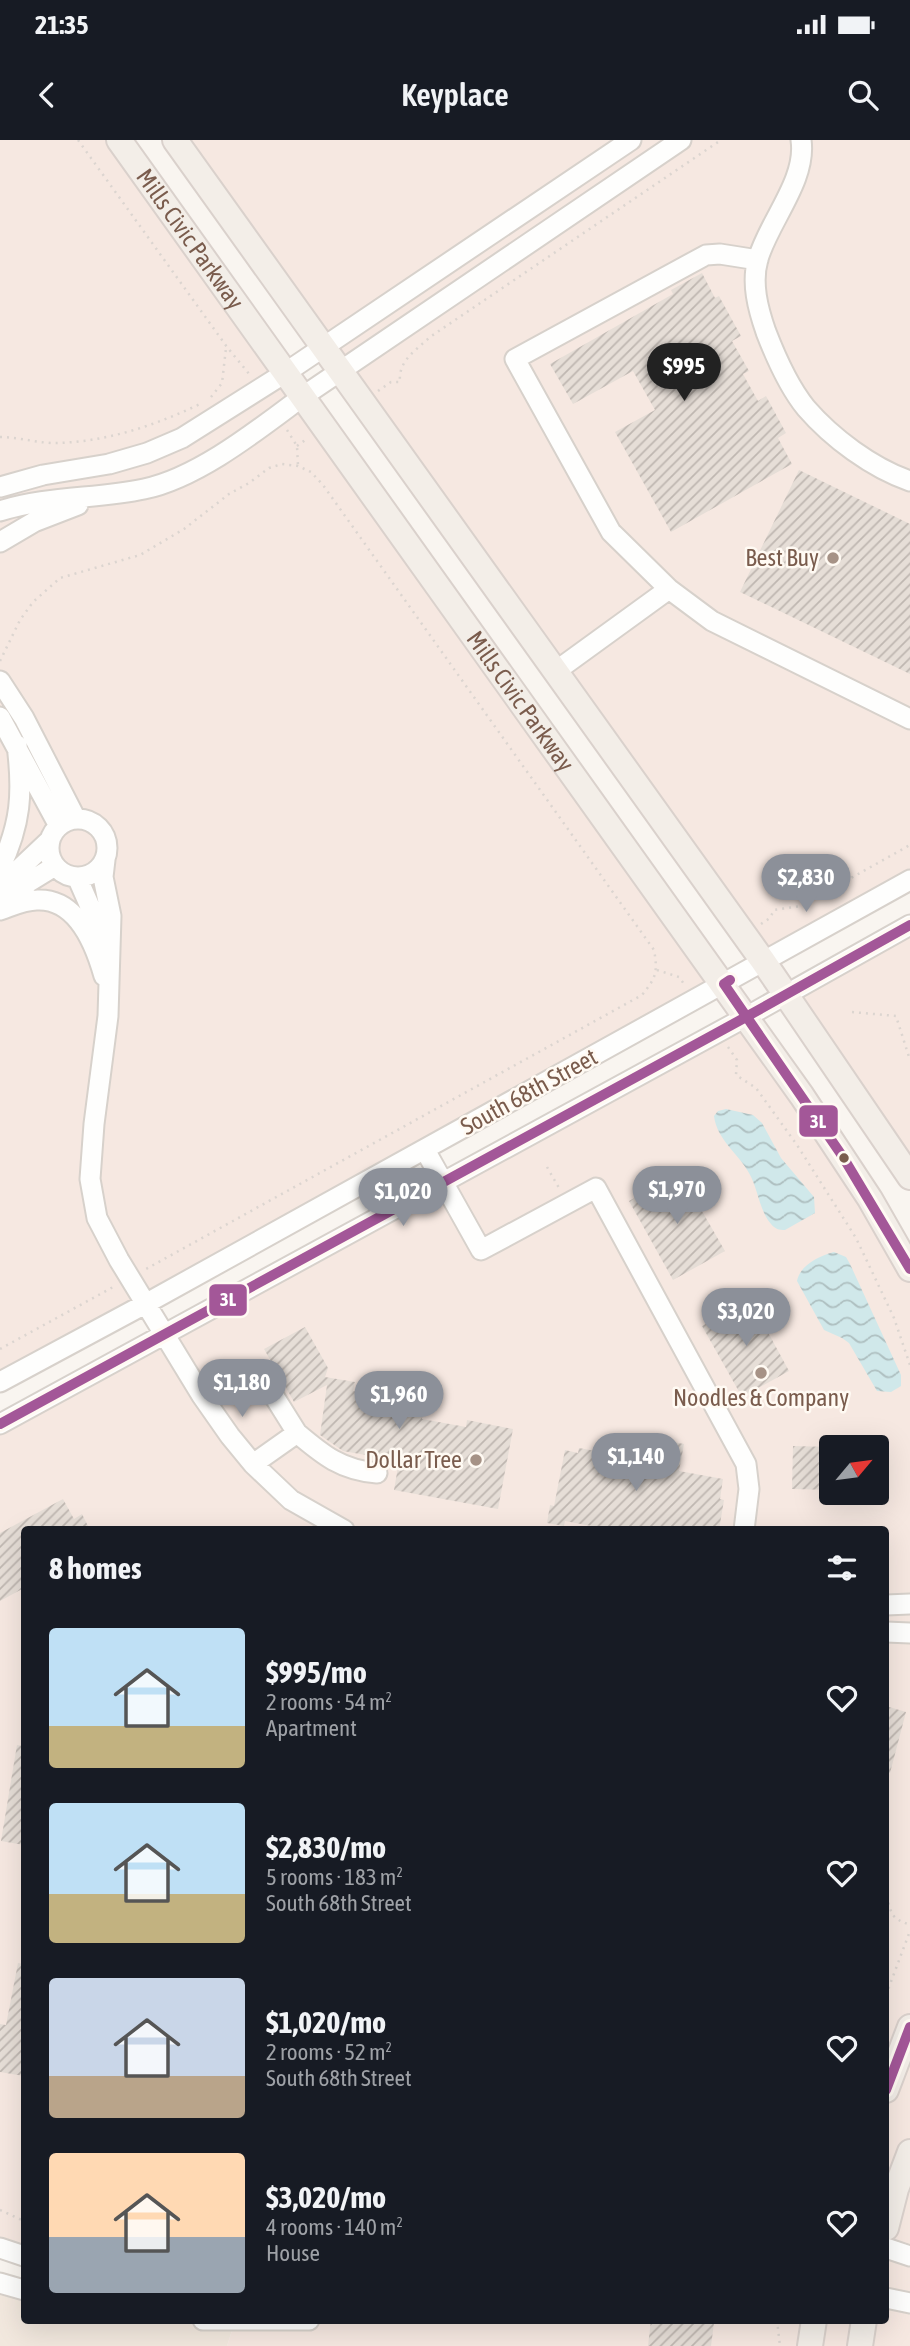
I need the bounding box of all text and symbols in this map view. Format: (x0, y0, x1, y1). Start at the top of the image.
text: 21:35 (35, 10, 89, 40)
icon: back (28, 76, 66, 114)
text: Keyplace (401, 76, 509, 113)
icon: search (844, 76, 882, 114)
street label: Mills Civic Parkway (131, 164, 249, 314)
pin: $995 (643, 344, 725, 403)
text: $995 (663, 353, 705, 379)
place label: Best Buy (745, 544, 819, 571)
marker: Best Buy (825, 550, 841, 566)
street label: Mills Civic Parkway (461, 626, 580, 776)
pin: $2,830 (749, 854, 863, 914)
text: $2,830 (778, 864, 835, 890)
street label: South 68th Street (456, 1043, 602, 1140)
line badge: 3L (798, 1104, 839, 1138)
text: 3L (810, 1110, 827, 1132)
unlabelled marker (837, 1151, 851, 1165)
pin: $1,970 (620, 1166, 734, 1226)
pin: $1,020 (346, 1168, 460, 1228)
text: $1,970 (649, 1176, 706, 1202)
text: $1,020 (375, 1178, 432, 1204)
line badge: 3L (208, 1283, 248, 1317)
text: 3L (220, 1288, 237, 1310)
pin: $3,020 (689, 1288, 803, 1348)
text: $3,020 (718, 1298, 775, 1324)
pin: $1,180 (185, 1360, 299, 1419)
marker: Noodles & Company (753, 1365, 769, 1381)
text: $1,180 (214, 1369, 271, 1395)
pin: $1,960 (342, 1372, 456, 1431)
text: $1,960 (371, 1381, 428, 1407)
place label: Noodles & Company (673, 1384, 849, 1411)
pin: $1,140 (579, 1434, 693, 1493)
north arrow (819, 1435, 889, 1505)
map controls (819, 1435, 889, 1505)
text: $1,140 (608, 1443, 665, 1469)
place label: Dollar Tree (365, 1446, 462, 1473)
marker: Dollar Tree (468, 1452, 484, 1468)
icon: filters (823, 1549, 861, 1587)
text: 8 homes (49, 1551, 142, 1585)
text: $995/mo (266, 1655, 367, 1689)
icon: home (105, 1656, 189, 1740)
icon: heart (823, 1679, 861, 1717)
text: 2 rooms · 54 m² (266, 1689, 392, 1715)
text: Apartment (266, 1715, 357, 1741)
text: $2,830/mo (266, 1830, 386, 1864)
icon: home (105, 1831, 189, 1915)
icon: heart (823, 1854, 861, 1892)
text: 5 rooms · 183 m² (266, 1864, 403, 1890)
text: South 68th Street (266, 1890, 412, 1916)
text: $1,020/mo (266, 2005, 386, 2039)
icon: home (105, 2006, 189, 2090)
icon: heart (823, 2029, 861, 2067)
text: 2 rooms · 52 m² (266, 2039, 392, 2065)
text: South 68th Street (266, 2065, 412, 2091)
text: $3,020/mo (266, 2180, 386, 2214)
icon: home (105, 2181, 189, 2265)
icon: heart (823, 2204, 861, 2242)
text: 4 rooms · 140 m² (266, 2214, 403, 2240)
text: House (266, 2240, 320, 2266)

